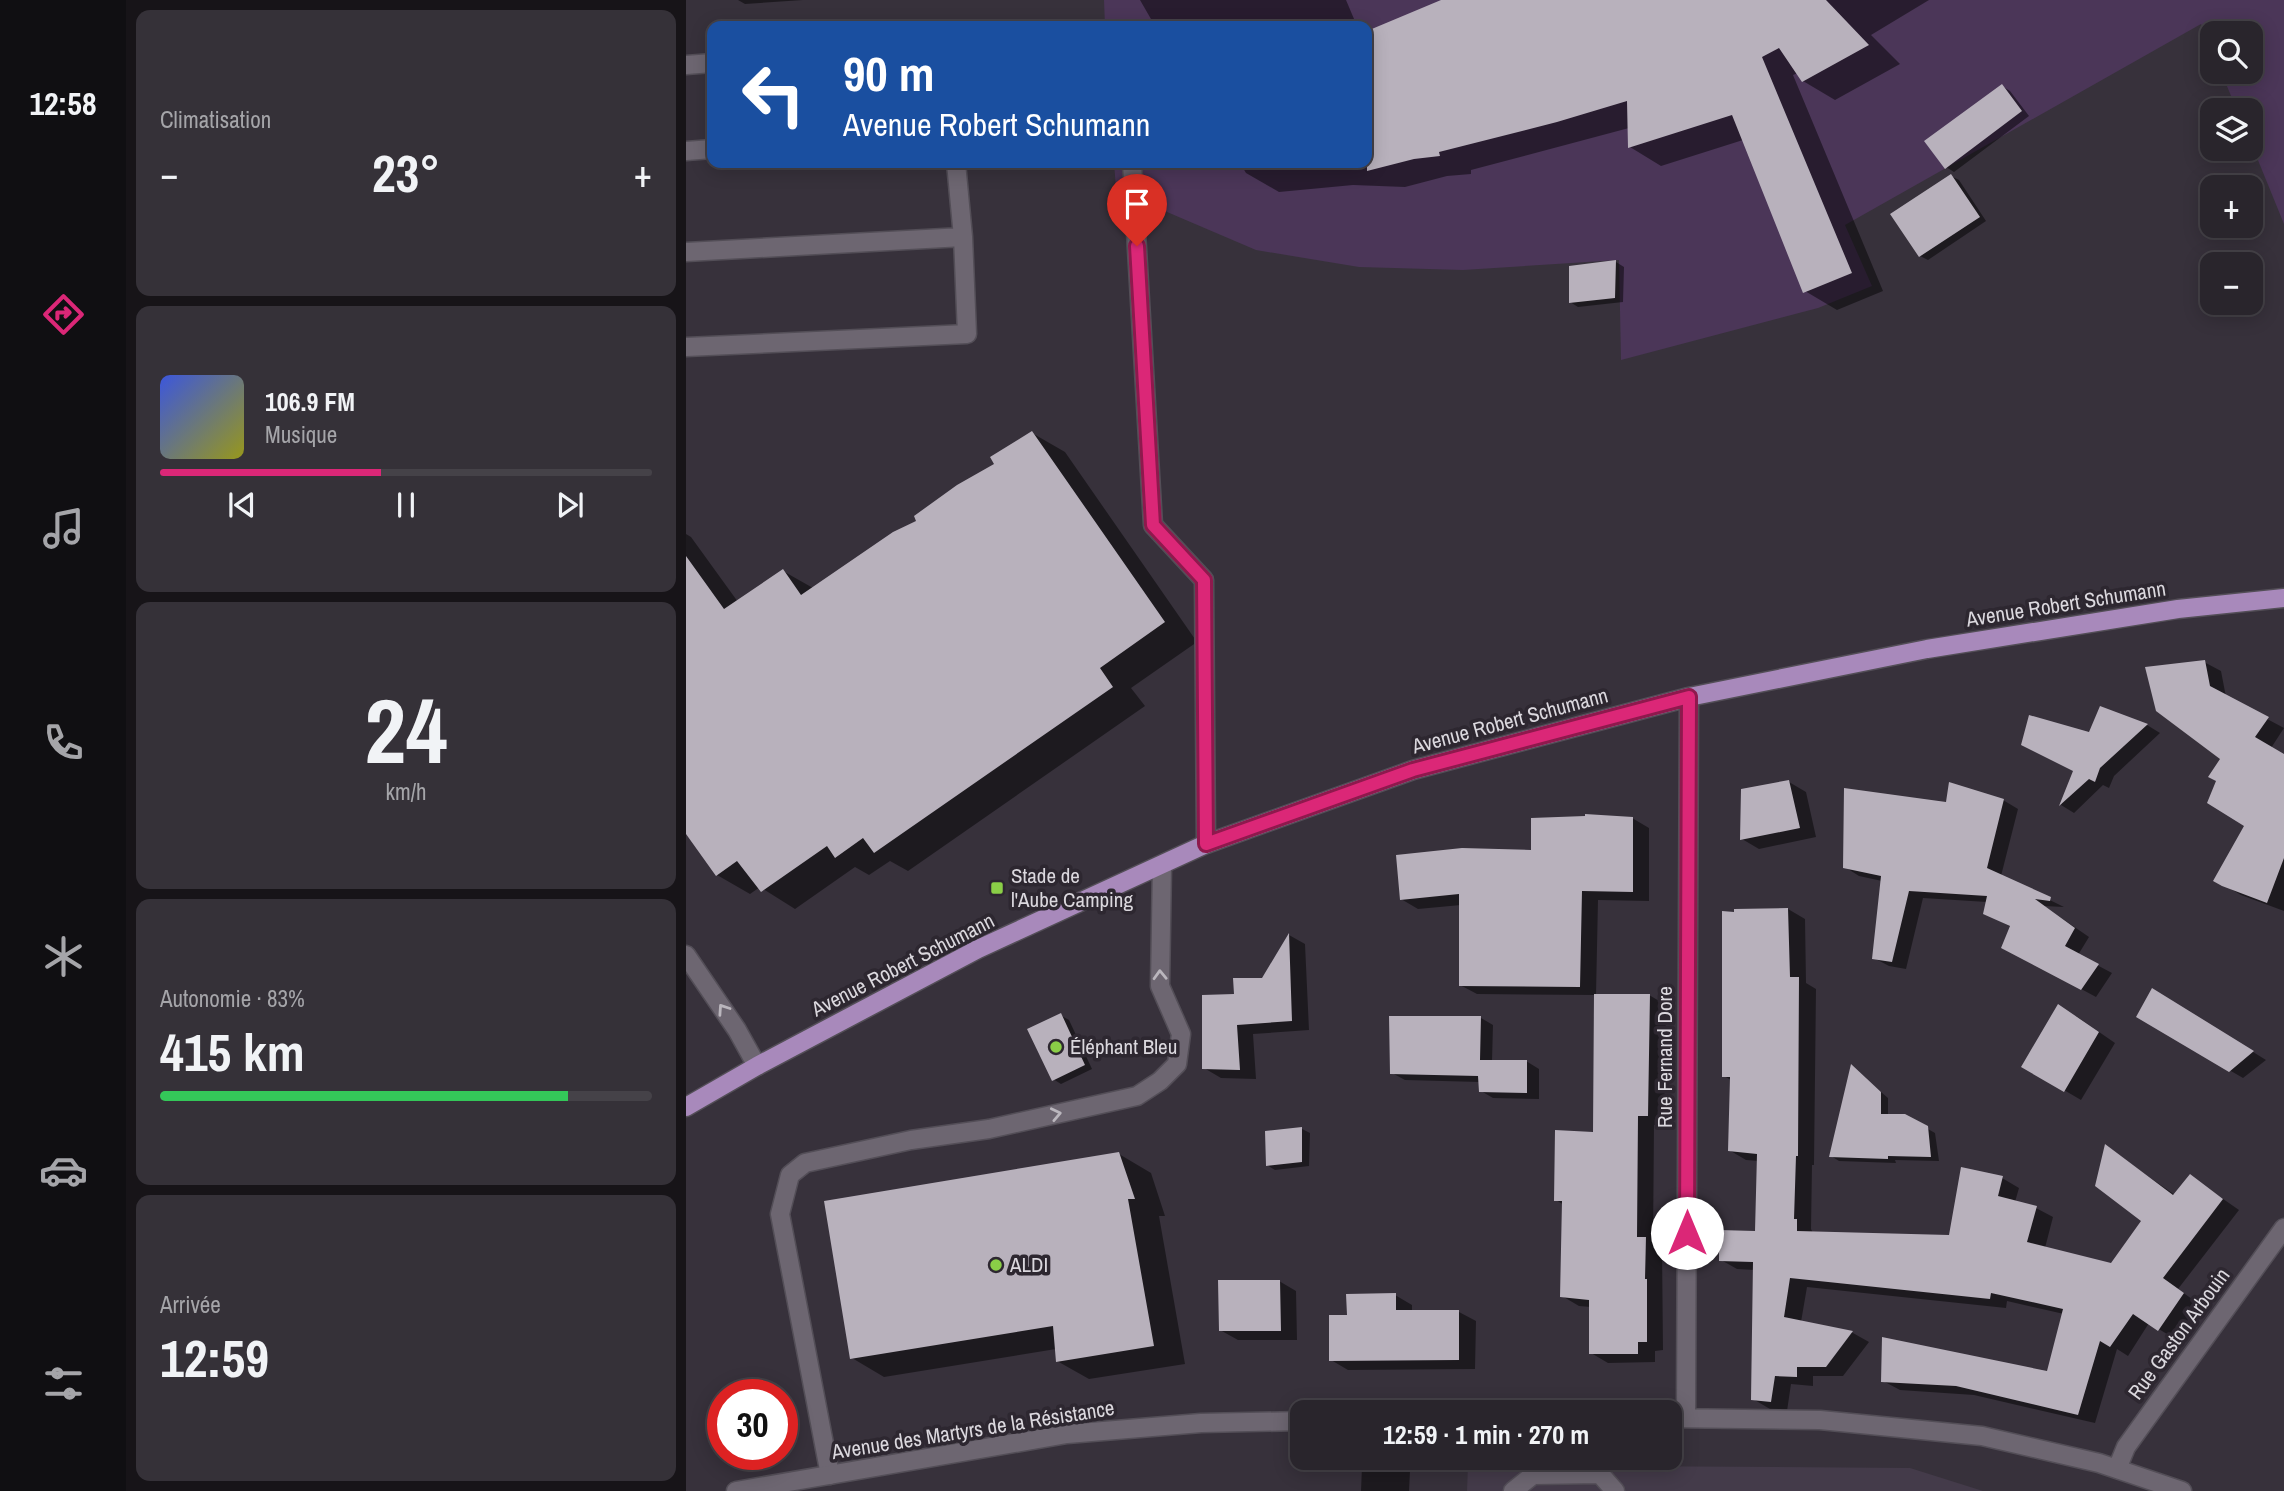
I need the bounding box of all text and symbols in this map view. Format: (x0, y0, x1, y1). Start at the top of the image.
map controls (2200, 21, 2263, 315)
button: search (2200, 21, 2263, 84)
text: 90 m (843, 40, 935, 106)
icon: left (728, 49, 819, 140)
text: 12:58 (29, 82, 97, 125)
button: layers (2200, 98, 2263, 161)
text: Avenue Robert Schumann (843, 103, 1150, 146)
text: Climatisation (160, 104, 271, 135)
text: 23° (372, 138, 440, 208)
text: − (160, 148, 178, 199)
text: + (634, 148, 652, 199)
pin (1107, 174, 1167, 246)
button: + (2200, 175, 2263, 238)
icon: arrive (1118, 185, 1156, 223)
button: − (2200, 252, 2263, 315)
icon: directions (39, 290, 88, 339)
text: 106.9 FM (265, 384, 355, 419)
text: Musique (265, 419, 337, 450)
icon: previous (223, 486, 261, 524)
icon: pause (387, 486, 425, 524)
icon: next (551, 486, 589, 524)
icon: music (39, 504, 88, 553)
street label: Avenue Robert Schumann (1963, 573, 2168, 634)
text: 24 (365, 669, 448, 791)
street label: Avenue Robert Schumann (1408, 680, 1611, 761)
icon: phone (39, 718, 88, 767)
text: km/h (386, 776, 426, 807)
place label: Stade de l'Aube Camping (1011, 861, 1133, 914)
marker: Stade de l'Aube Camping (989, 880, 1005, 896)
street label: Avenue Robert Schumann (805, 906, 999, 1024)
icon: climate (39, 932, 88, 981)
one-way arrow (1152, 969, 1168, 980)
text: Autonomie · 83% (160, 983, 305, 1014)
street label: Rue Fernand Dore (1650, 986, 1679, 1128)
one-way arrow (719, 1004, 731, 1017)
text: 415 km (160, 1017, 305, 1087)
place label: Éléphant Bleu (1070, 1032, 1177, 1061)
marker: Éléphant Bleu (1048, 1039, 1064, 1055)
one-way arrow (1050, 1108, 1062, 1122)
icon: car (39, 1146, 88, 1195)
position arrow (1650, 1196, 1724, 1270)
place label: ALDI (1009, 1250, 1048, 1279)
marker: ALDI (988, 1257, 1004, 1273)
street label: Rue Gaston Arbouin (2121, 1262, 2236, 1405)
text: Arrivée (160, 1289, 221, 1320)
text: 12:59 (160, 1323, 269, 1393)
icon: filters (39, 1359, 88, 1408)
speed limit sign: 30 (707, 1379, 798, 1470)
street label: Avenue des Martyrs de la Résistance (828, 1393, 1116, 1466)
text: 12:59 · 1 min · 270 m (1383, 1417, 1589, 1452)

